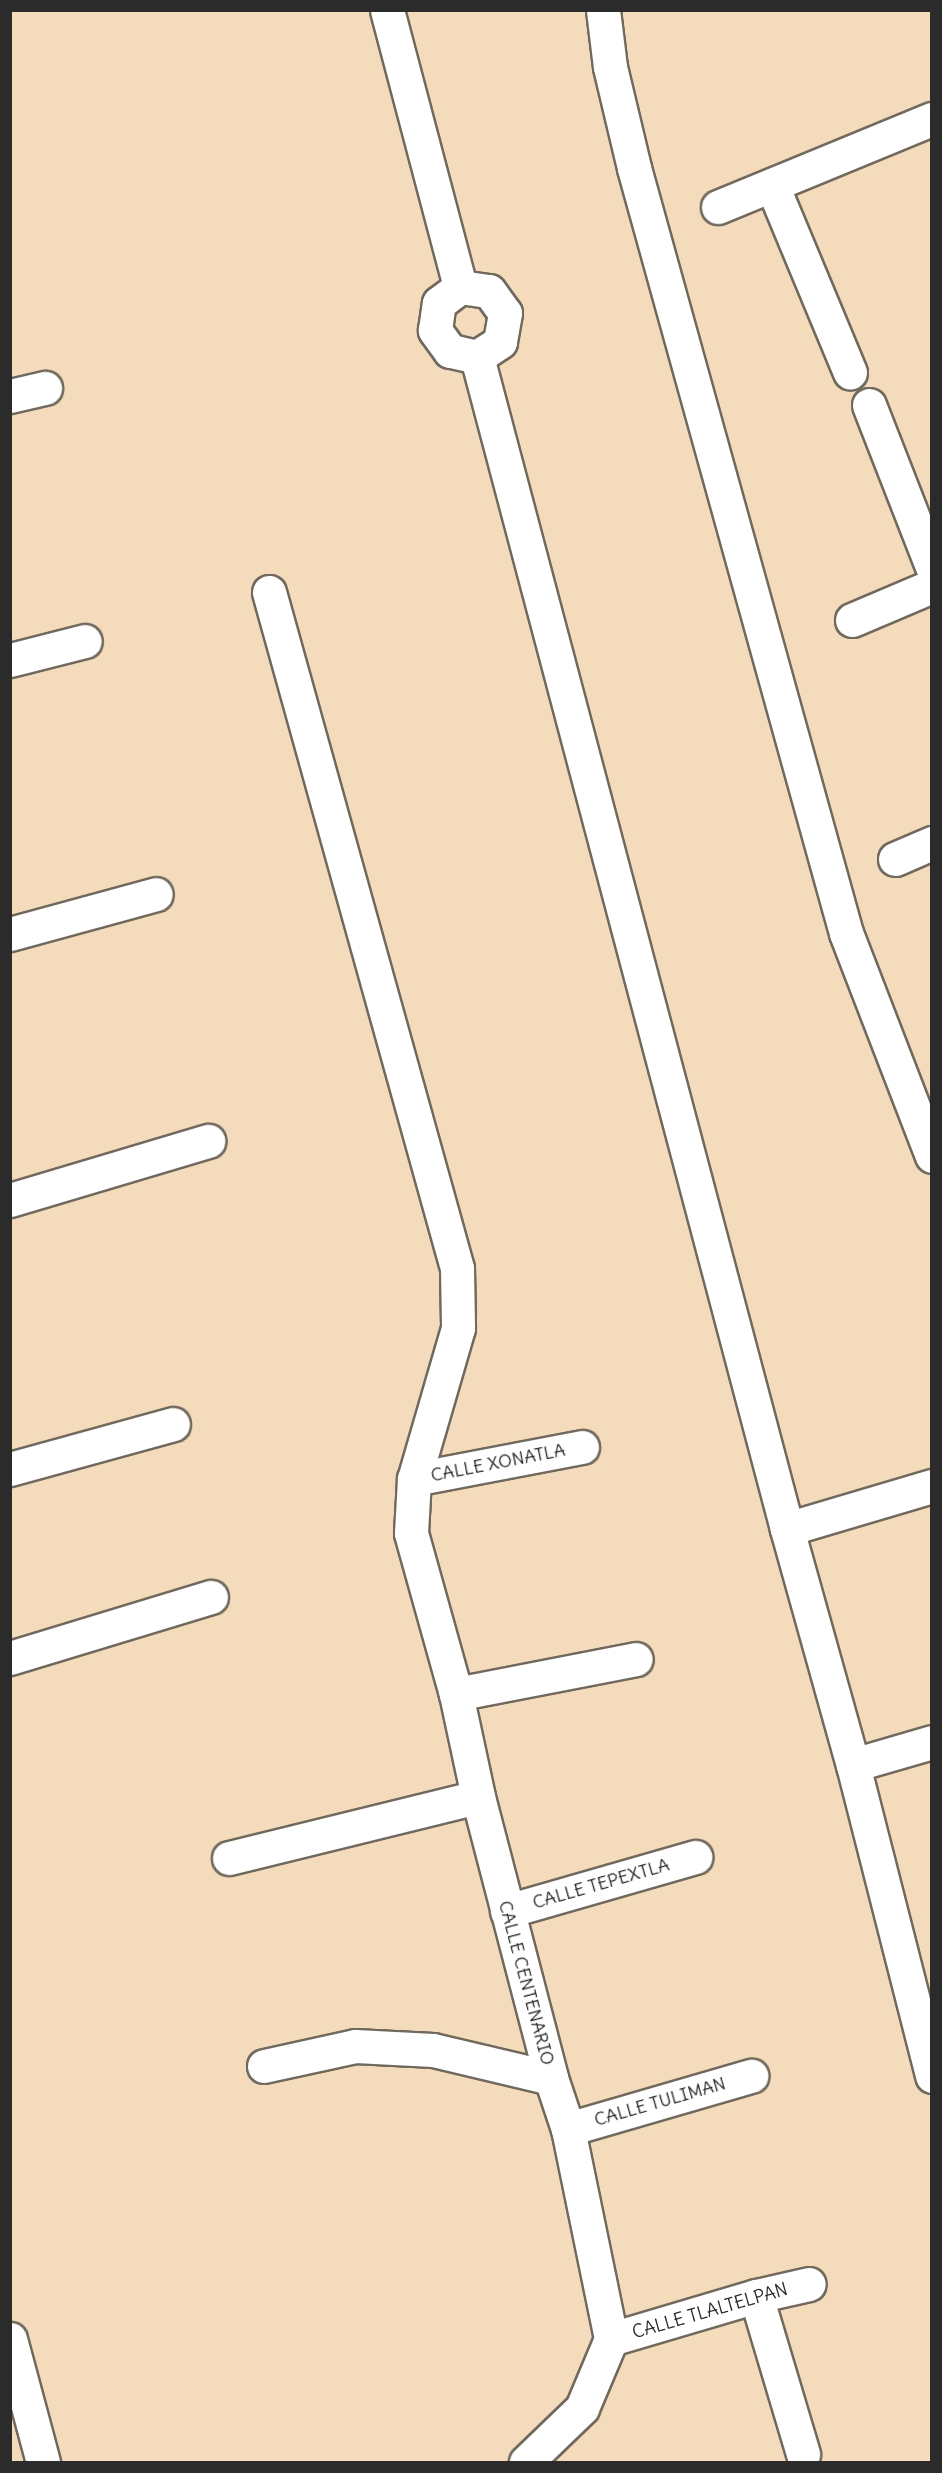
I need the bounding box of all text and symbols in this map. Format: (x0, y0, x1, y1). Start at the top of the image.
street label: CALLE XONATLA (429, 1439, 567, 1487)
street label: CALLE TEPEXTLA (530, 1854, 672, 1914)
street label: CALLE CENTENARIO (494, 1898, 558, 2068)
street label: CALLE TULIMAN (592, 2073, 728, 2131)
street label: CALLE TLALTELPAN (630, 2278, 790, 2344)

